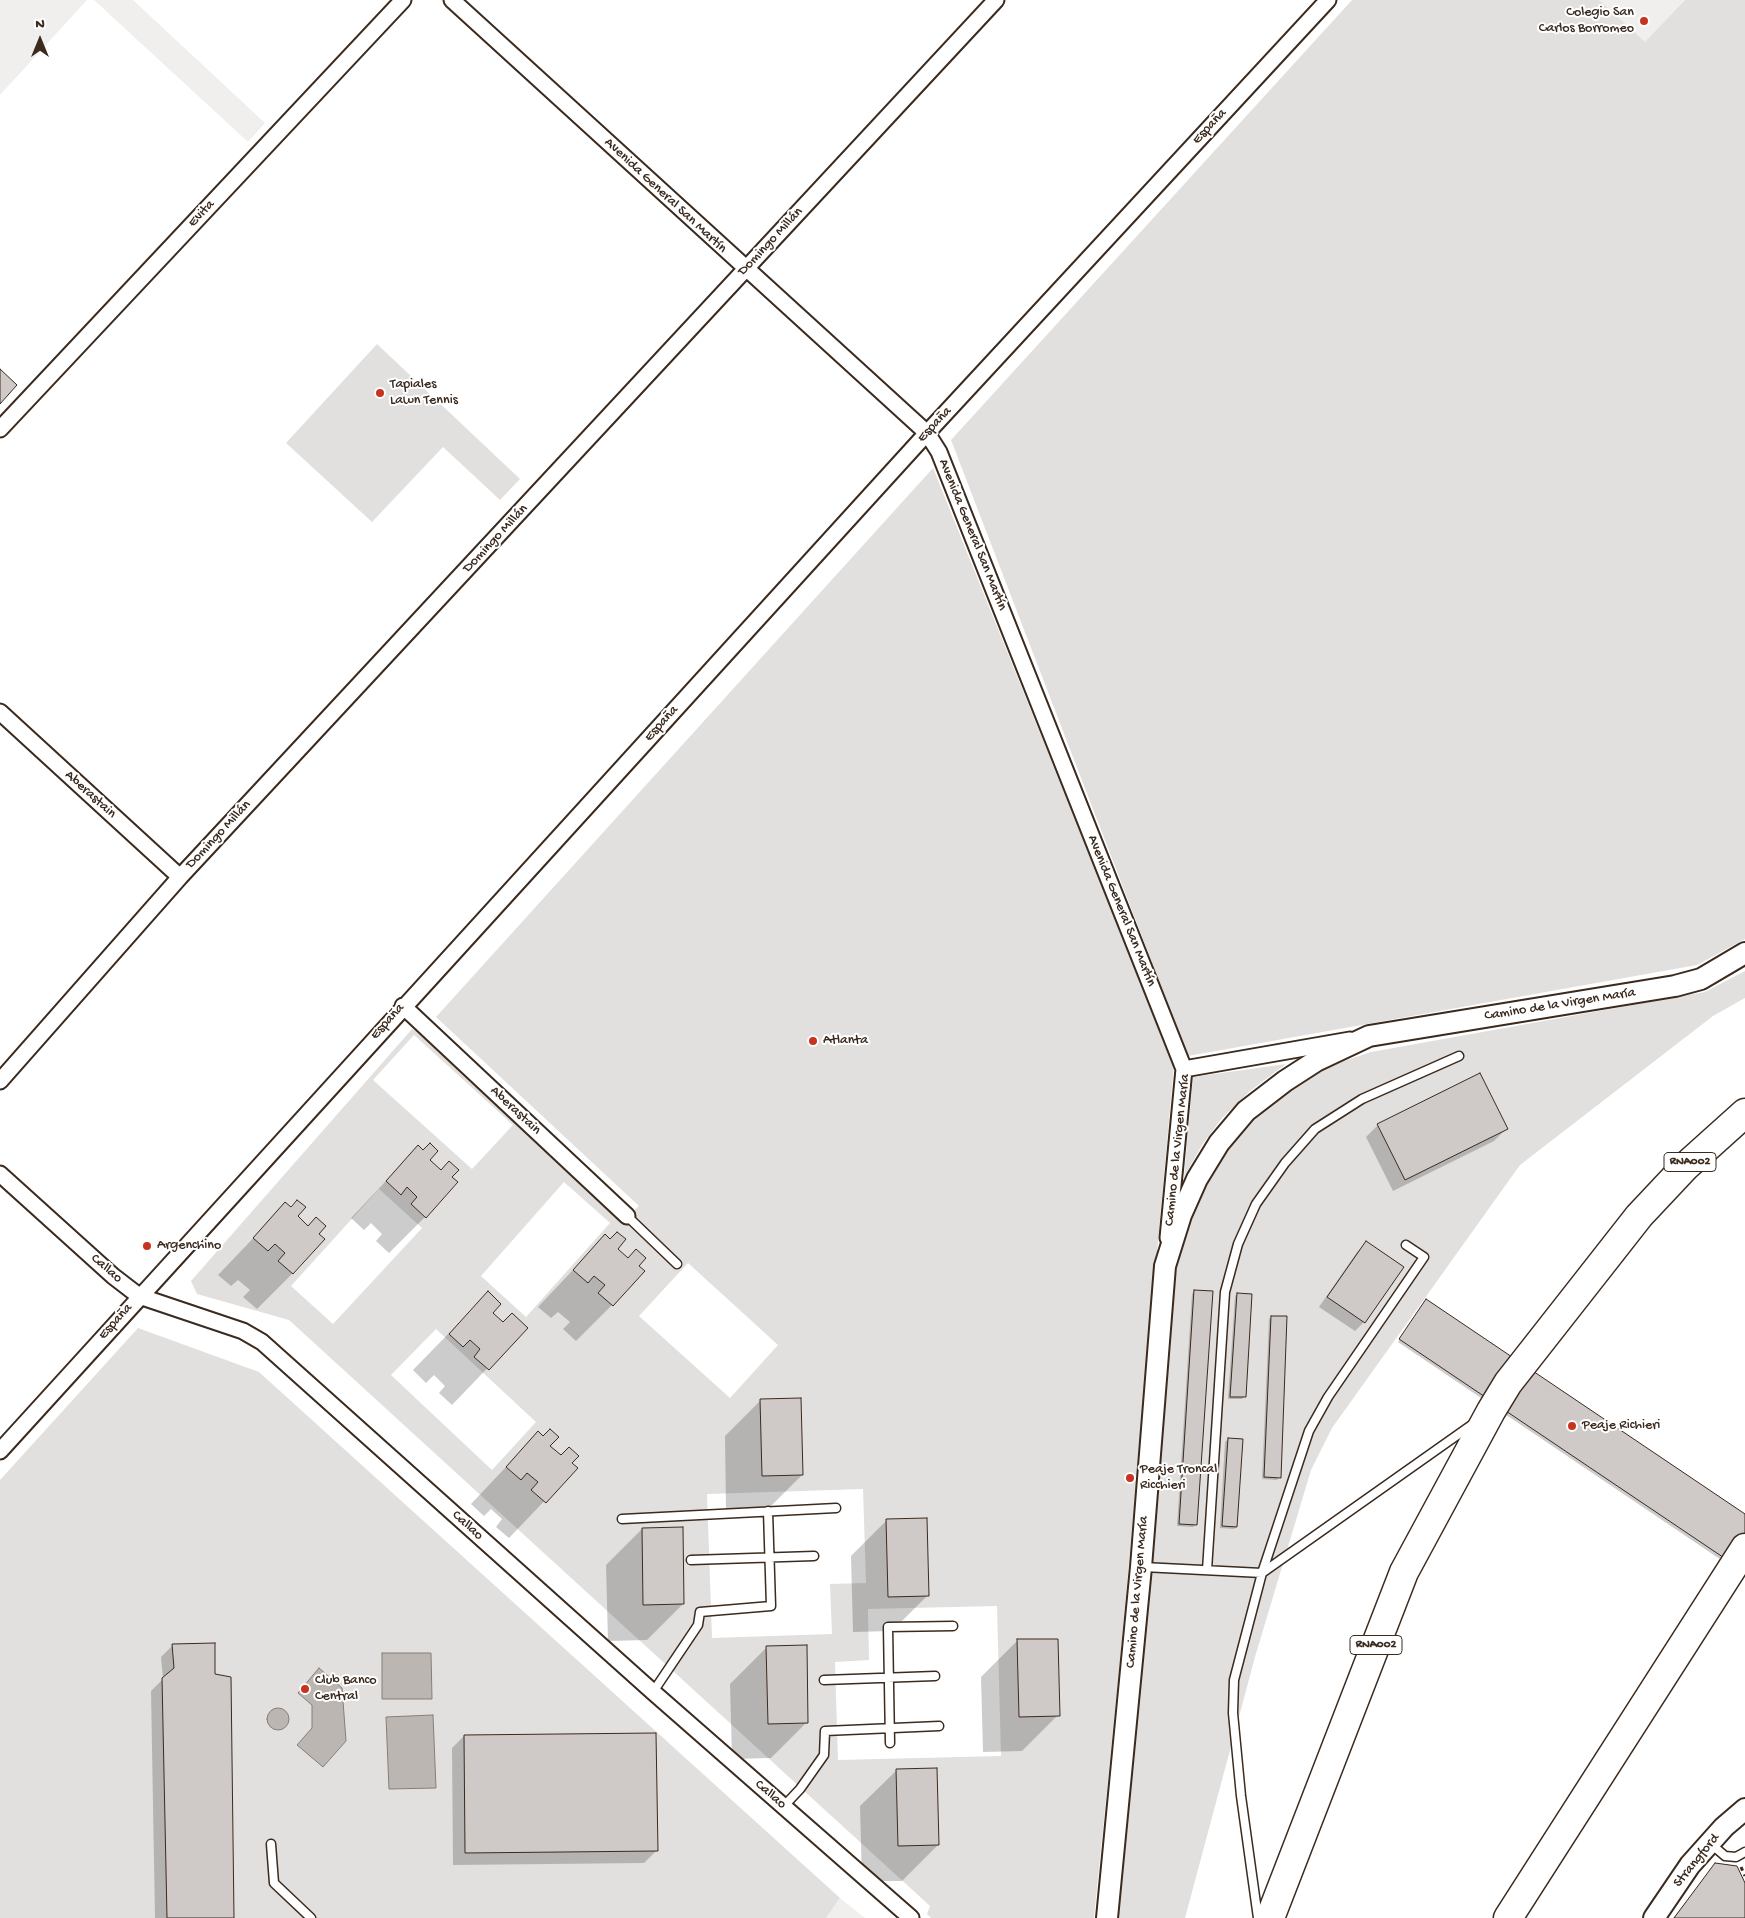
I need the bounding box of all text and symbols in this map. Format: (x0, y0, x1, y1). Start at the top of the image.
place label: Colegio San Carlos Borromeo (1539, 5, 1634, 38)
north arrow (15, 15, 65, 65)
marker: Colegio San Carlos Borromeo (1638, 15, 1650, 27)
text: N (35, 16, 45, 33)
street label: España (1189, 106, 1231, 148)
street label: Avenida General San Martín (600, 135, 730, 257)
street label: Evita (185, 197, 219, 231)
street label: Domingo Millán (735, 204, 807, 280)
place label: Tapiales Lawn Tennis (390, 377, 458, 410)
marker: Tapiales Lawn Tennis (374, 387, 386, 399)
street label: España (914, 404, 956, 446)
street label: Avenida General San Martín (934, 457, 1010, 613)
street label: Domingo Millán (460, 501, 532, 577)
street label: España (641, 702, 683, 746)
street label: Aberastain (61, 767, 119, 823)
street label: Domingo Millán (183, 797, 255, 873)
street label: Avenida General San Martín (1083, 833, 1159, 989)
street label: Camino de la Virgen María (1483, 985, 1637, 1025)
street label: España (367, 1000, 409, 1044)
place label: Atlanta (823, 1033, 868, 1049)
marker: Atlanta (807, 1035, 819, 1047)
street label: Camino de la Virgen María (1162, 1073, 1194, 1227)
street label: Aberastain (486, 1083, 544, 1139)
road number: RNA002 (1664, 1152, 1716, 1172)
place label: Argenchino (157, 1238, 221, 1254)
marker: Argenchino (141, 1240, 153, 1252)
street label: Callao (87, 1251, 125, 1287)
street label: España (95, 1300, 137, 1344)
place label: Peaje Richieri (1582, 1418, 1660, 1434)
marker: Peaje Richieri (1566, 1420, 1578, 1432)
place label: Peaje Troncal Ricchieri (1140, 1462, 1217, 1494)
marker: Peaje Troncal Ricchieri (1124, 1472, 1136, 1484)
street label: Callao (448, 1508, 486, 1544)
street label: Camino de la Virgen María (1123, 1515, 1153, 1669)
road number: RNA002 (1350, 1636, 1402, 1654)
place label: Club Banco Central (315, 1673, 377, 1705)
marker: Club Banco Central (299, 1683, 311, 1695)
street label: Callao (751, 1777, 789, 1813)
street label: Strangford (1670, 1831, 1724, 1891)

